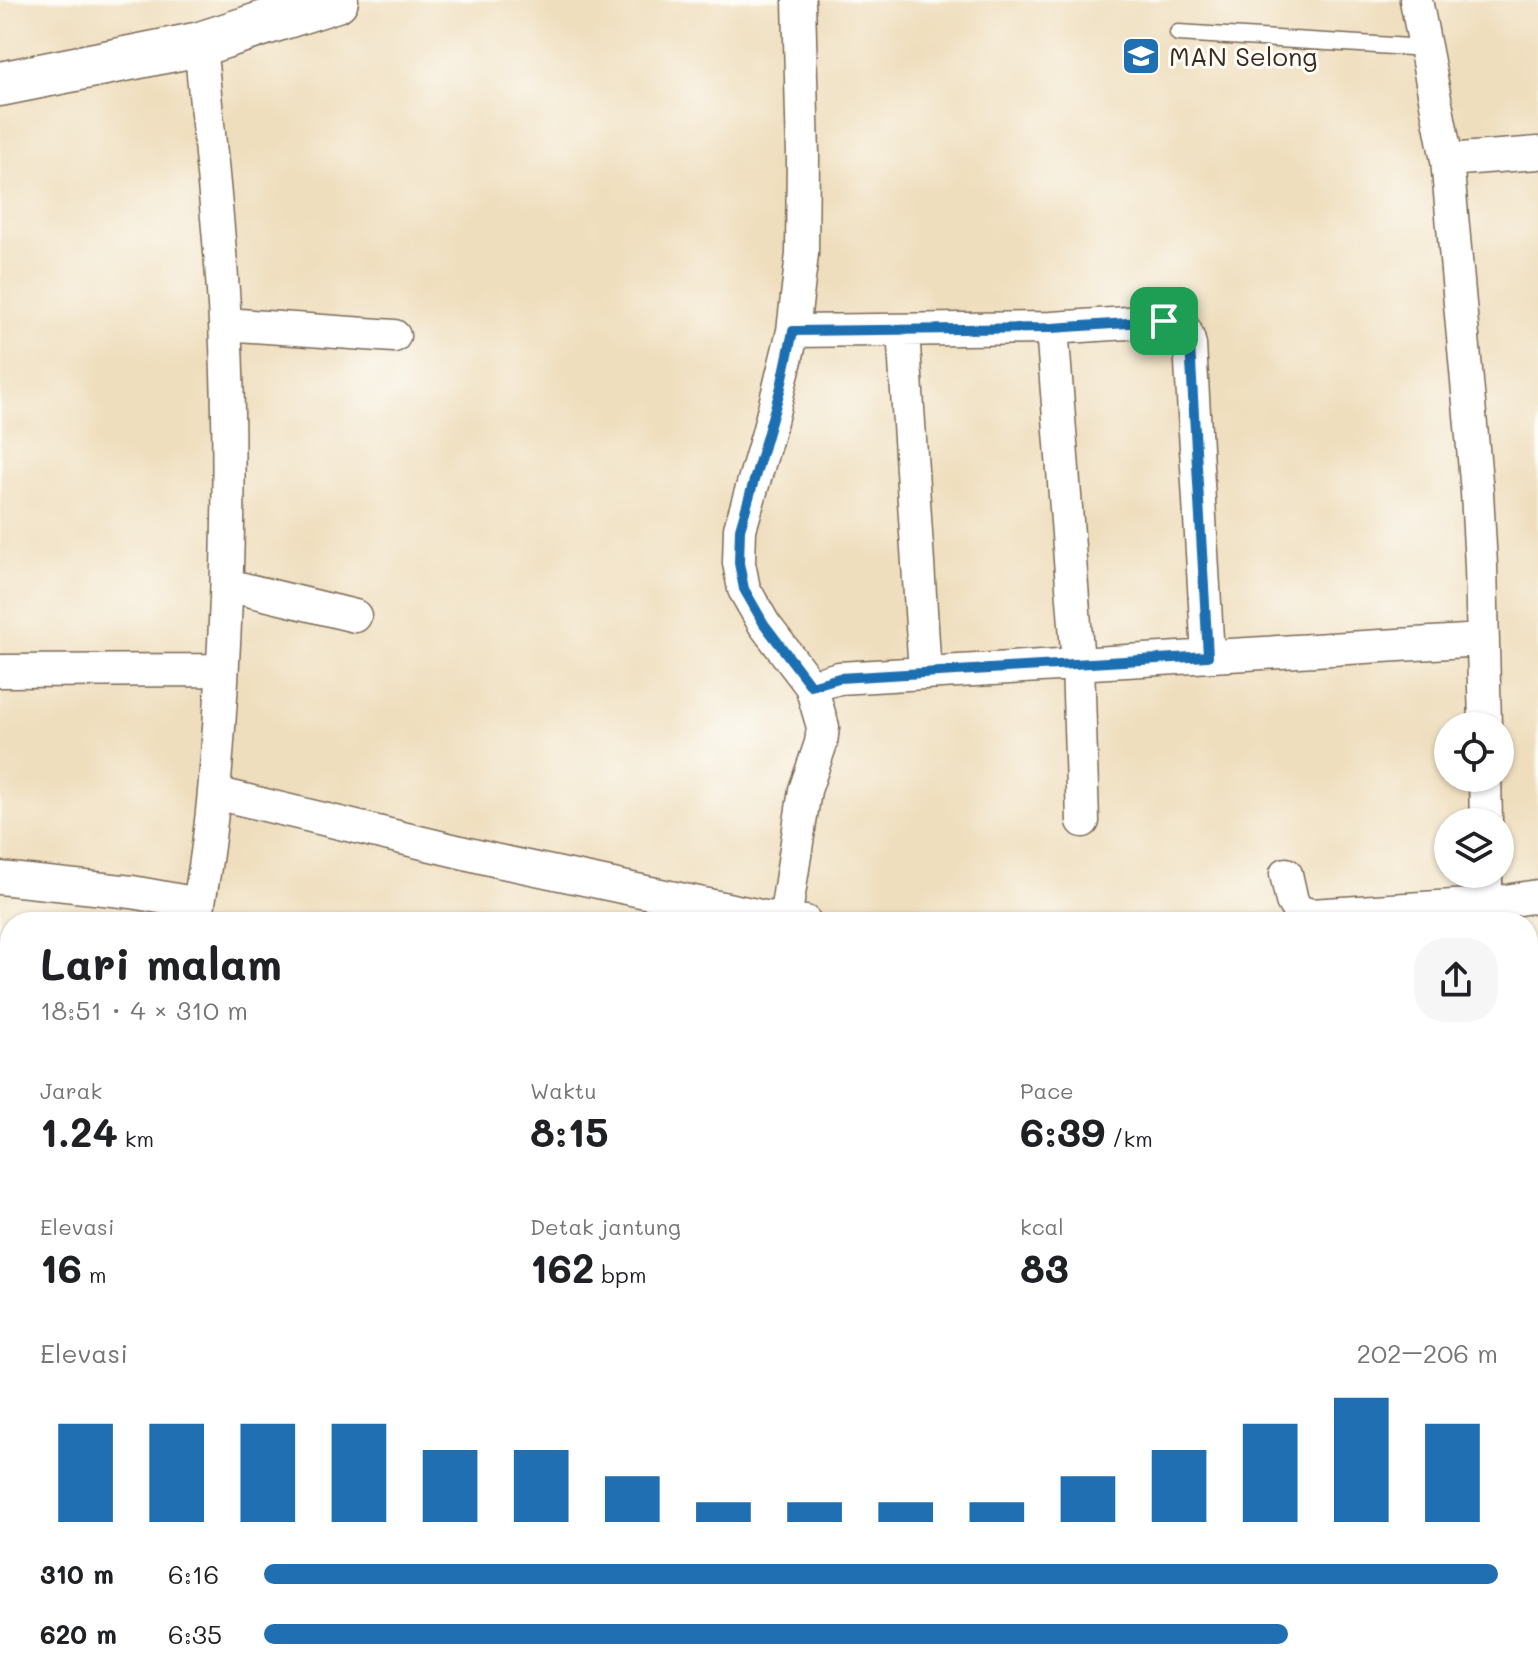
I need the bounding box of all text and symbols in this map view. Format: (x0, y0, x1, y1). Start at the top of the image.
school or university icon: MAN Selong (1120, 35, 1162, 77)
place label: MAN Selong (1169, 39, 1317, 73)
pin (1130, 287, 1198, 355)
icon: arrive (1142, 299, 1186, 343)
map controls (1434, 712, 1514, 888)
button: locate (1434, 712, 1514, 792)
button: layers (1434, 808, 1514, 888)
text: Lari malam (40, 934, 282, 991)
button: share (1414, 938, 1498, 1022)
text: 18:51 · 4 × 310 m (40, 993, 248, 1027)
text: Jarak (40, 1076, 102, 1105)
text: Waktu (530, 1076, 596, 1105)
text: Pace (1020, 1076, 1074, 1105)
text: 1.24 (40, 1105, 118, 1157)
text: 8:15 (530, 1105, 609, 1157)
text: 6:39 (1020, 1105, 1105, 1157)
text: km (118, 1124, 154, 1153)
text: /km (1105, 1124, 1153, 1153)
text: Elevasi (40, 1212, 115, 1241)
text: Detak jantung (530, 1212, 681, 1241)
text: kcal (1020, 1212, 1064, 1241)
text: 16 (40, 1241, 82, 1293)
text: 162 (530, 1241, 594, 1293)
text: 83 (1020, 1241, 1069, 1293)
text: m (82, 1260, 107, 1289)
text: bpm (594, 1260, 646, 1289)
text: Elevasi (40, 1336, 128, 1370)
text: 202–206 m (1356, 1336, 1498, 1370)
text: 310 m (40, 1557, 114, 1591)
text: 6:16 (168, 1557, 219, 1591)
text: 620 m (40, 1617, 117, 1651)
text: 6:35 (168, 1617, 222, 1651)

